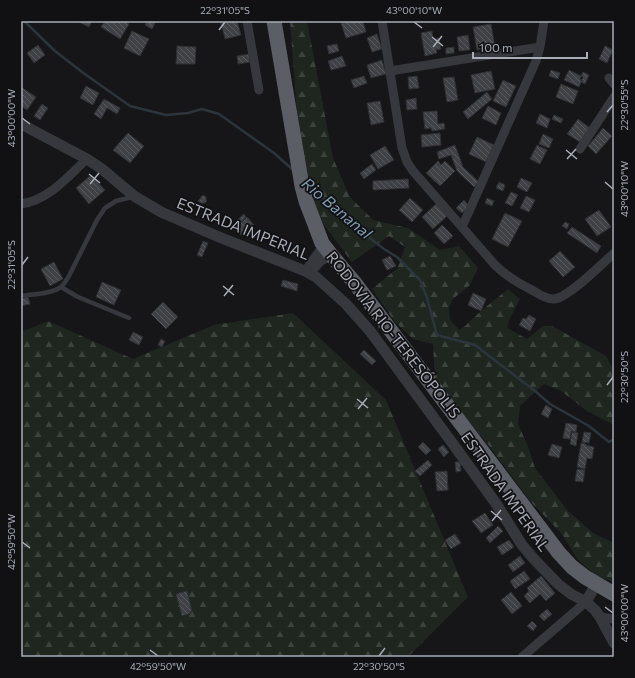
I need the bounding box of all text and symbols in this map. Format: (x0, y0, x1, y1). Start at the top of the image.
text: 22°31'05"S (200, 4, 250, 16)
text: 43°00'10"W (386, 4, 442, 16)
scale bar (473, 34, 587, 60)
text: 100 m (479, 40, 513, 54)
text: 22°30'55"S (618, 79, 630, 131)
text: 43°00'00"W (5, 89, 17, 147)
text: 43°00'10"W (618, 161, 630, 217)
water label: Rio Bananal (299, 173, 377, 243)
street label: ESTRADA IMPERIAL (174, 193, 313, 263)
text: 22°31'05"S (5, 240, 17, 290)
street label: RODOVIA RIO-TERESÓPOLIS (323, 247, 465, 421)
text: 22°30'50"S (618, 351, 630, 403)
street label: ESTRADA IMPERIAL (458, 428, 554, 555)
text: 42°59'50"W (5, 514, 17, 570)
text: 43°00'00"W (618, 584, 630, 642)
text: 42°59'50"W (130, 660, 186, 672)
text: 22°30'50"S (353, 660, 405, 672)

